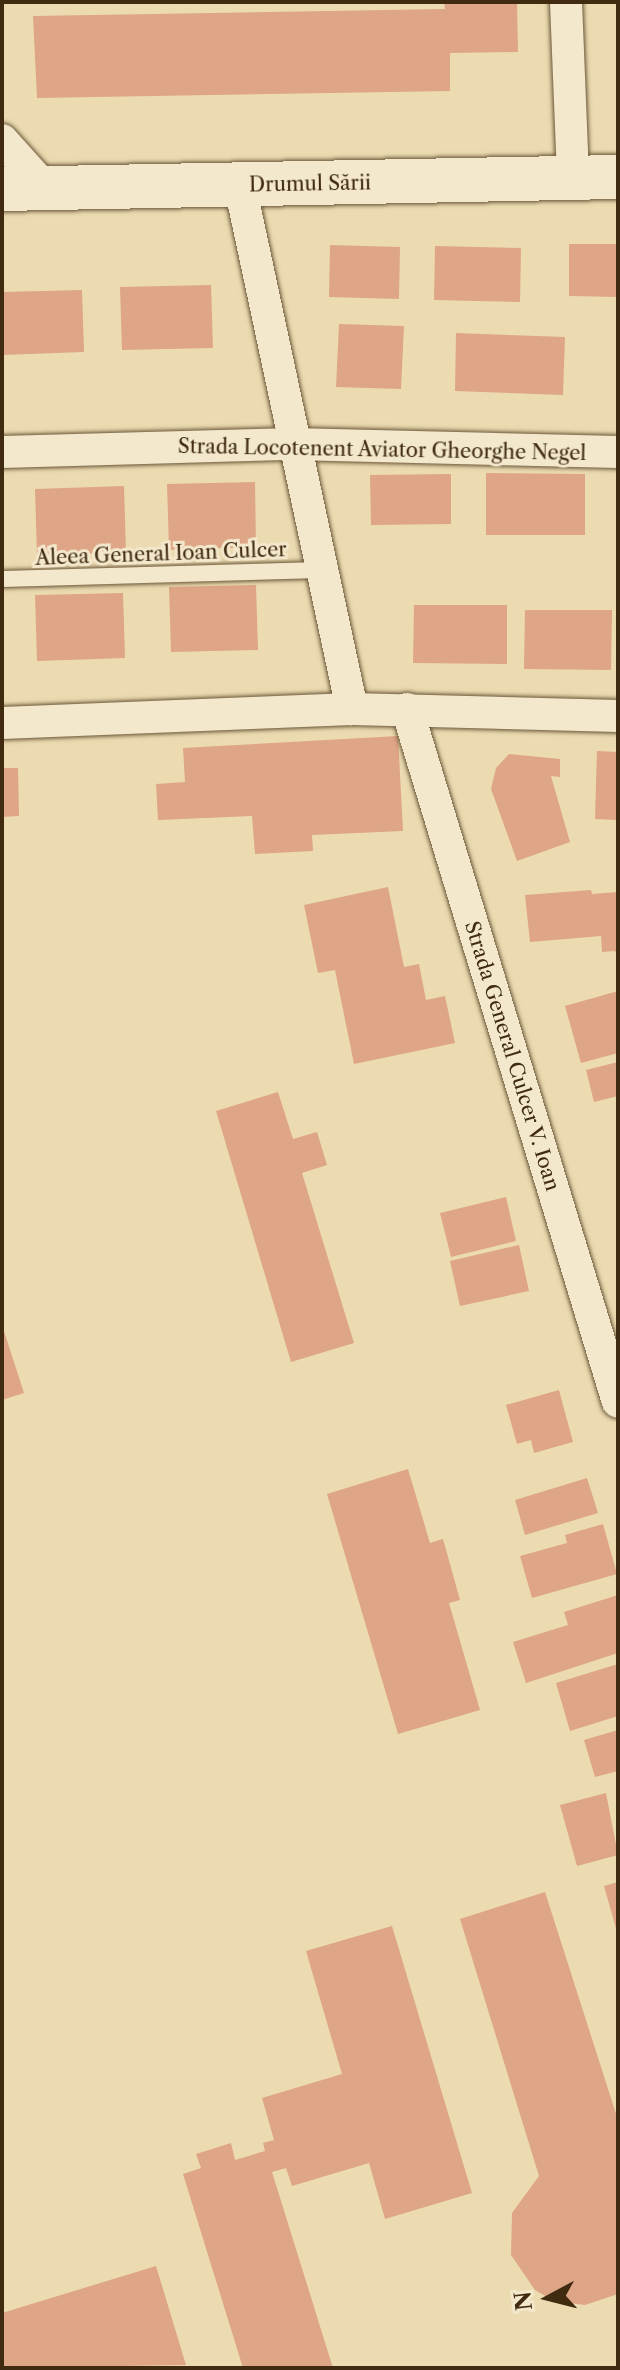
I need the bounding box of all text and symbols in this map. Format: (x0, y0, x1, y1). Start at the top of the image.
street label: Drumul Sării (249, 171, 371, 197)
street label: Strada Locotenent Aviator Gheorghe Negel (177, 434, 587, 466)
street label: Aleea General Ioan Culcer (35, 538, 287, 570)
street label: Strada General Culcer V. Ioan (459, 918, 565, 1194)
north arrow (508, 2258, 588, 2338)
text: N (509, 2290, 538, 2312)

